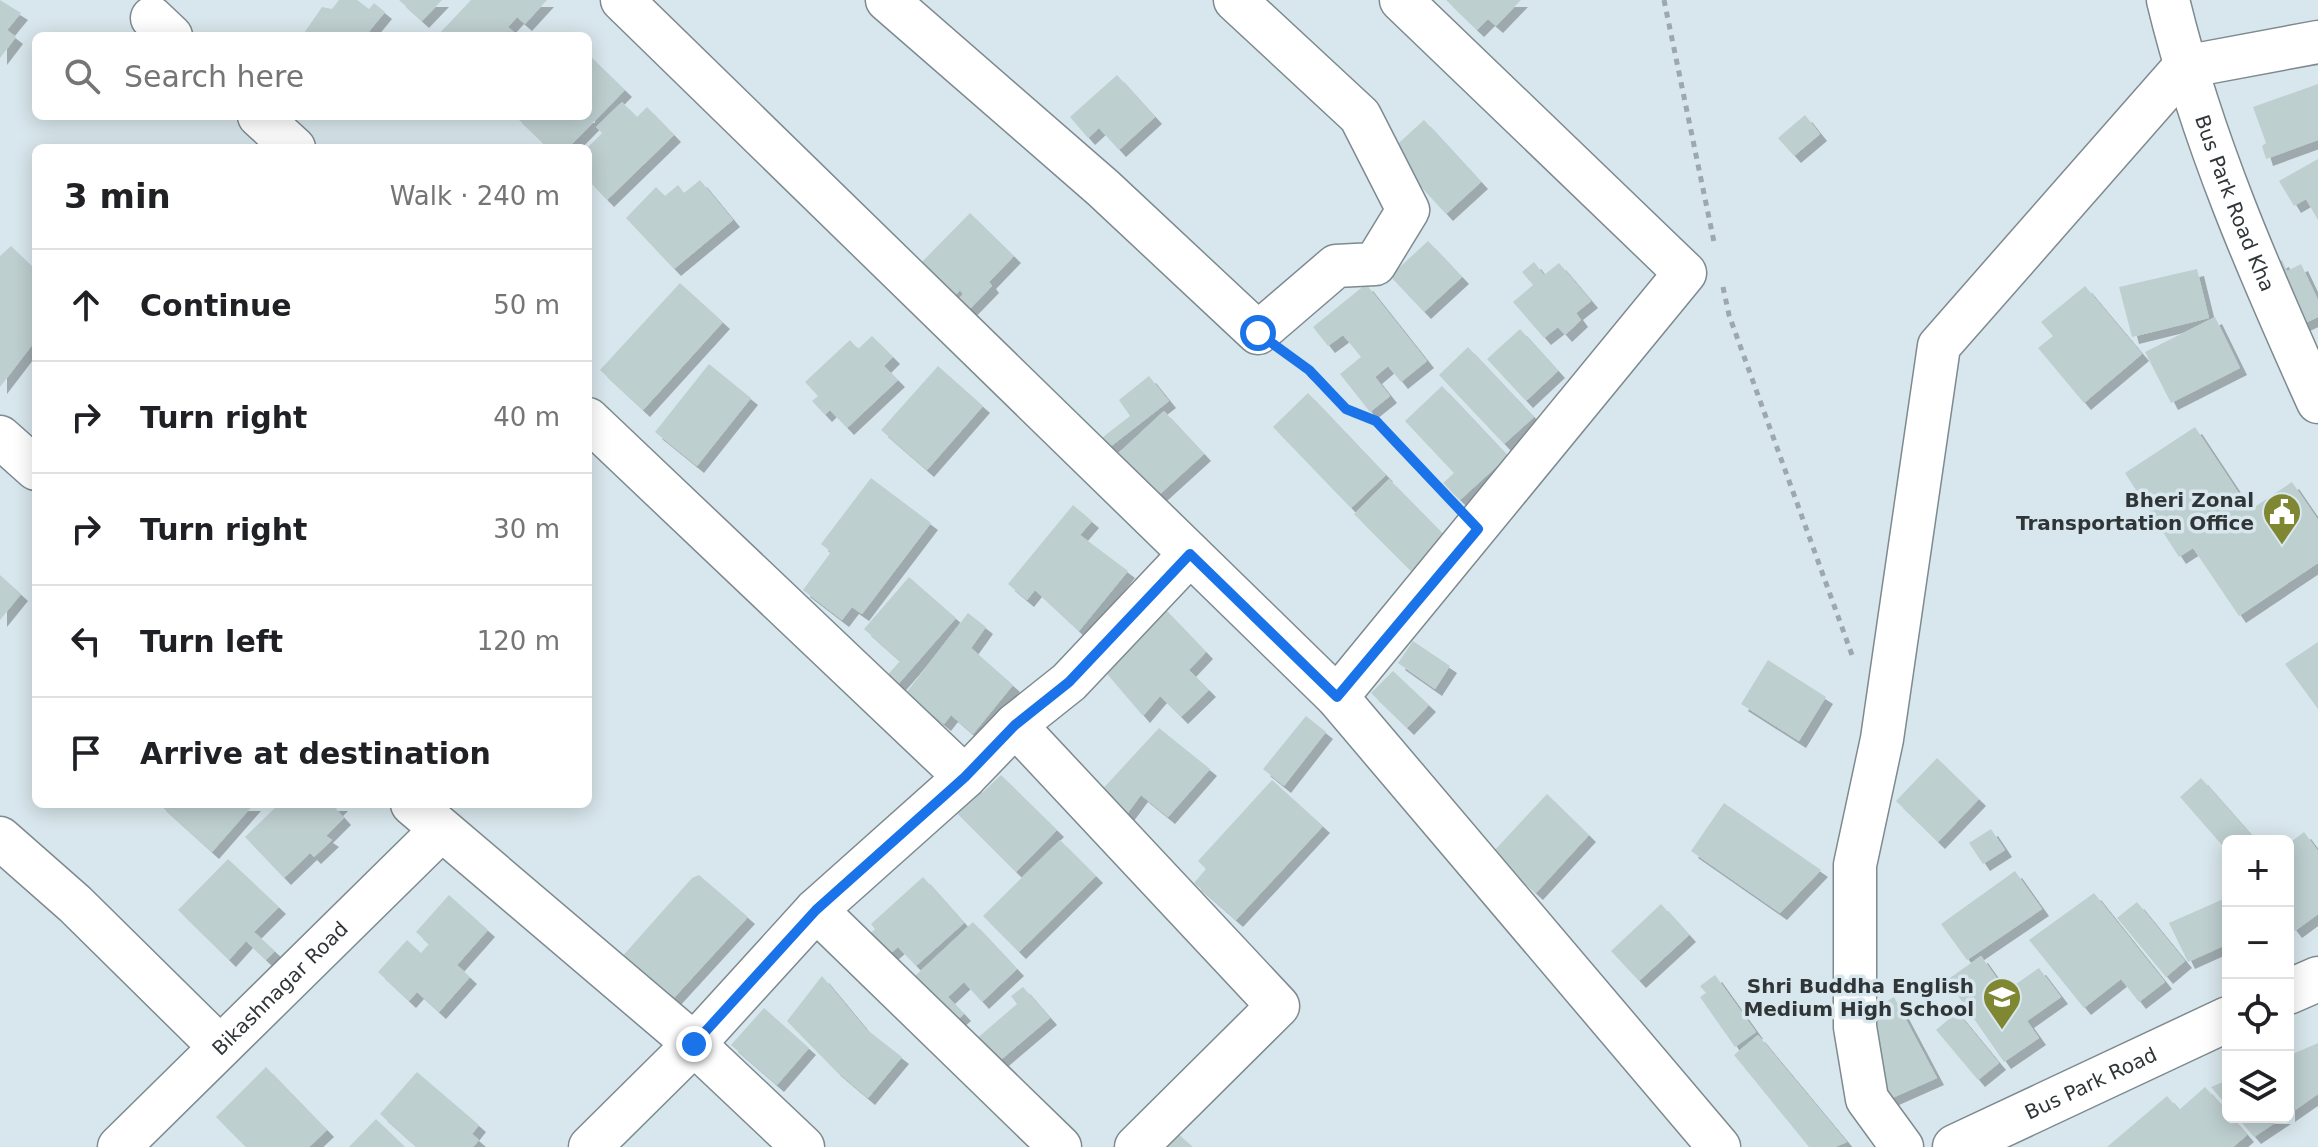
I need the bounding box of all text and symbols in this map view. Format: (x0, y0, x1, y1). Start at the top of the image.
search box (32, 32, 592, 120)
icon: search (60, 54, 104, 98)
text: Search here (124, 59, 304, 94)
street label: Bus Park Road Kha (2190, 112, 2280, 295)
text: 3 min (64, 176, 171, 216)
text: Walk · 240 m (390, 181, 560, 211)
icon: ahead (64, 283, 108, 327)
text: Continue (140, 288, 292, 323)
text: 50 m (493, 290, 560, 320)
route start (1240, 315, 1276, 351)
icon: right (64, 395, 108, 439)
text: Turn right (140, 400, 307, 435)
text: 40 m (493, 402, 560, 432)
place label: Bheri Zonal Transportation Office (2016, 488, 2254, 535)
public building icon: Bheri Zonal Transportation Office (2261, 491, 2303, 546)
icon: right (64, 507, 108, 551)
text: Turn right (140, 512, 307, 547)
text: 30 m (493, 514, 560, 544)
icon: left (64, 619, 108, 663)
text: Turn left (140, 624, 283, 659)
text: 120 m (477, 626, 560, 656)
icon: arrive (64, 731, 108, 775)
text: Arrive at destination (140, 736, 491, 771)
map controls (2222, 835, 2294, 1123)
button: + (2222, 835, 2294, 907)
button: − (2222, 907, 2294, 979)
street label: Bikashnagar Road (207, 917, 353, 1060)
place label: Shri Buddha English Medium High School (1743, 974, 1974, 1021)
school or university icon: Shri Buddha English Medium High School (1981, 976, 2023, 1031)
button: locate (2222, 979, 2294, 1051)
route end (676, 1026, 712, 1062)
street label: Bus Park Road (2021, 1042, 2161, 1125)
button: layers (2222, 1051, 2294, 1123)

